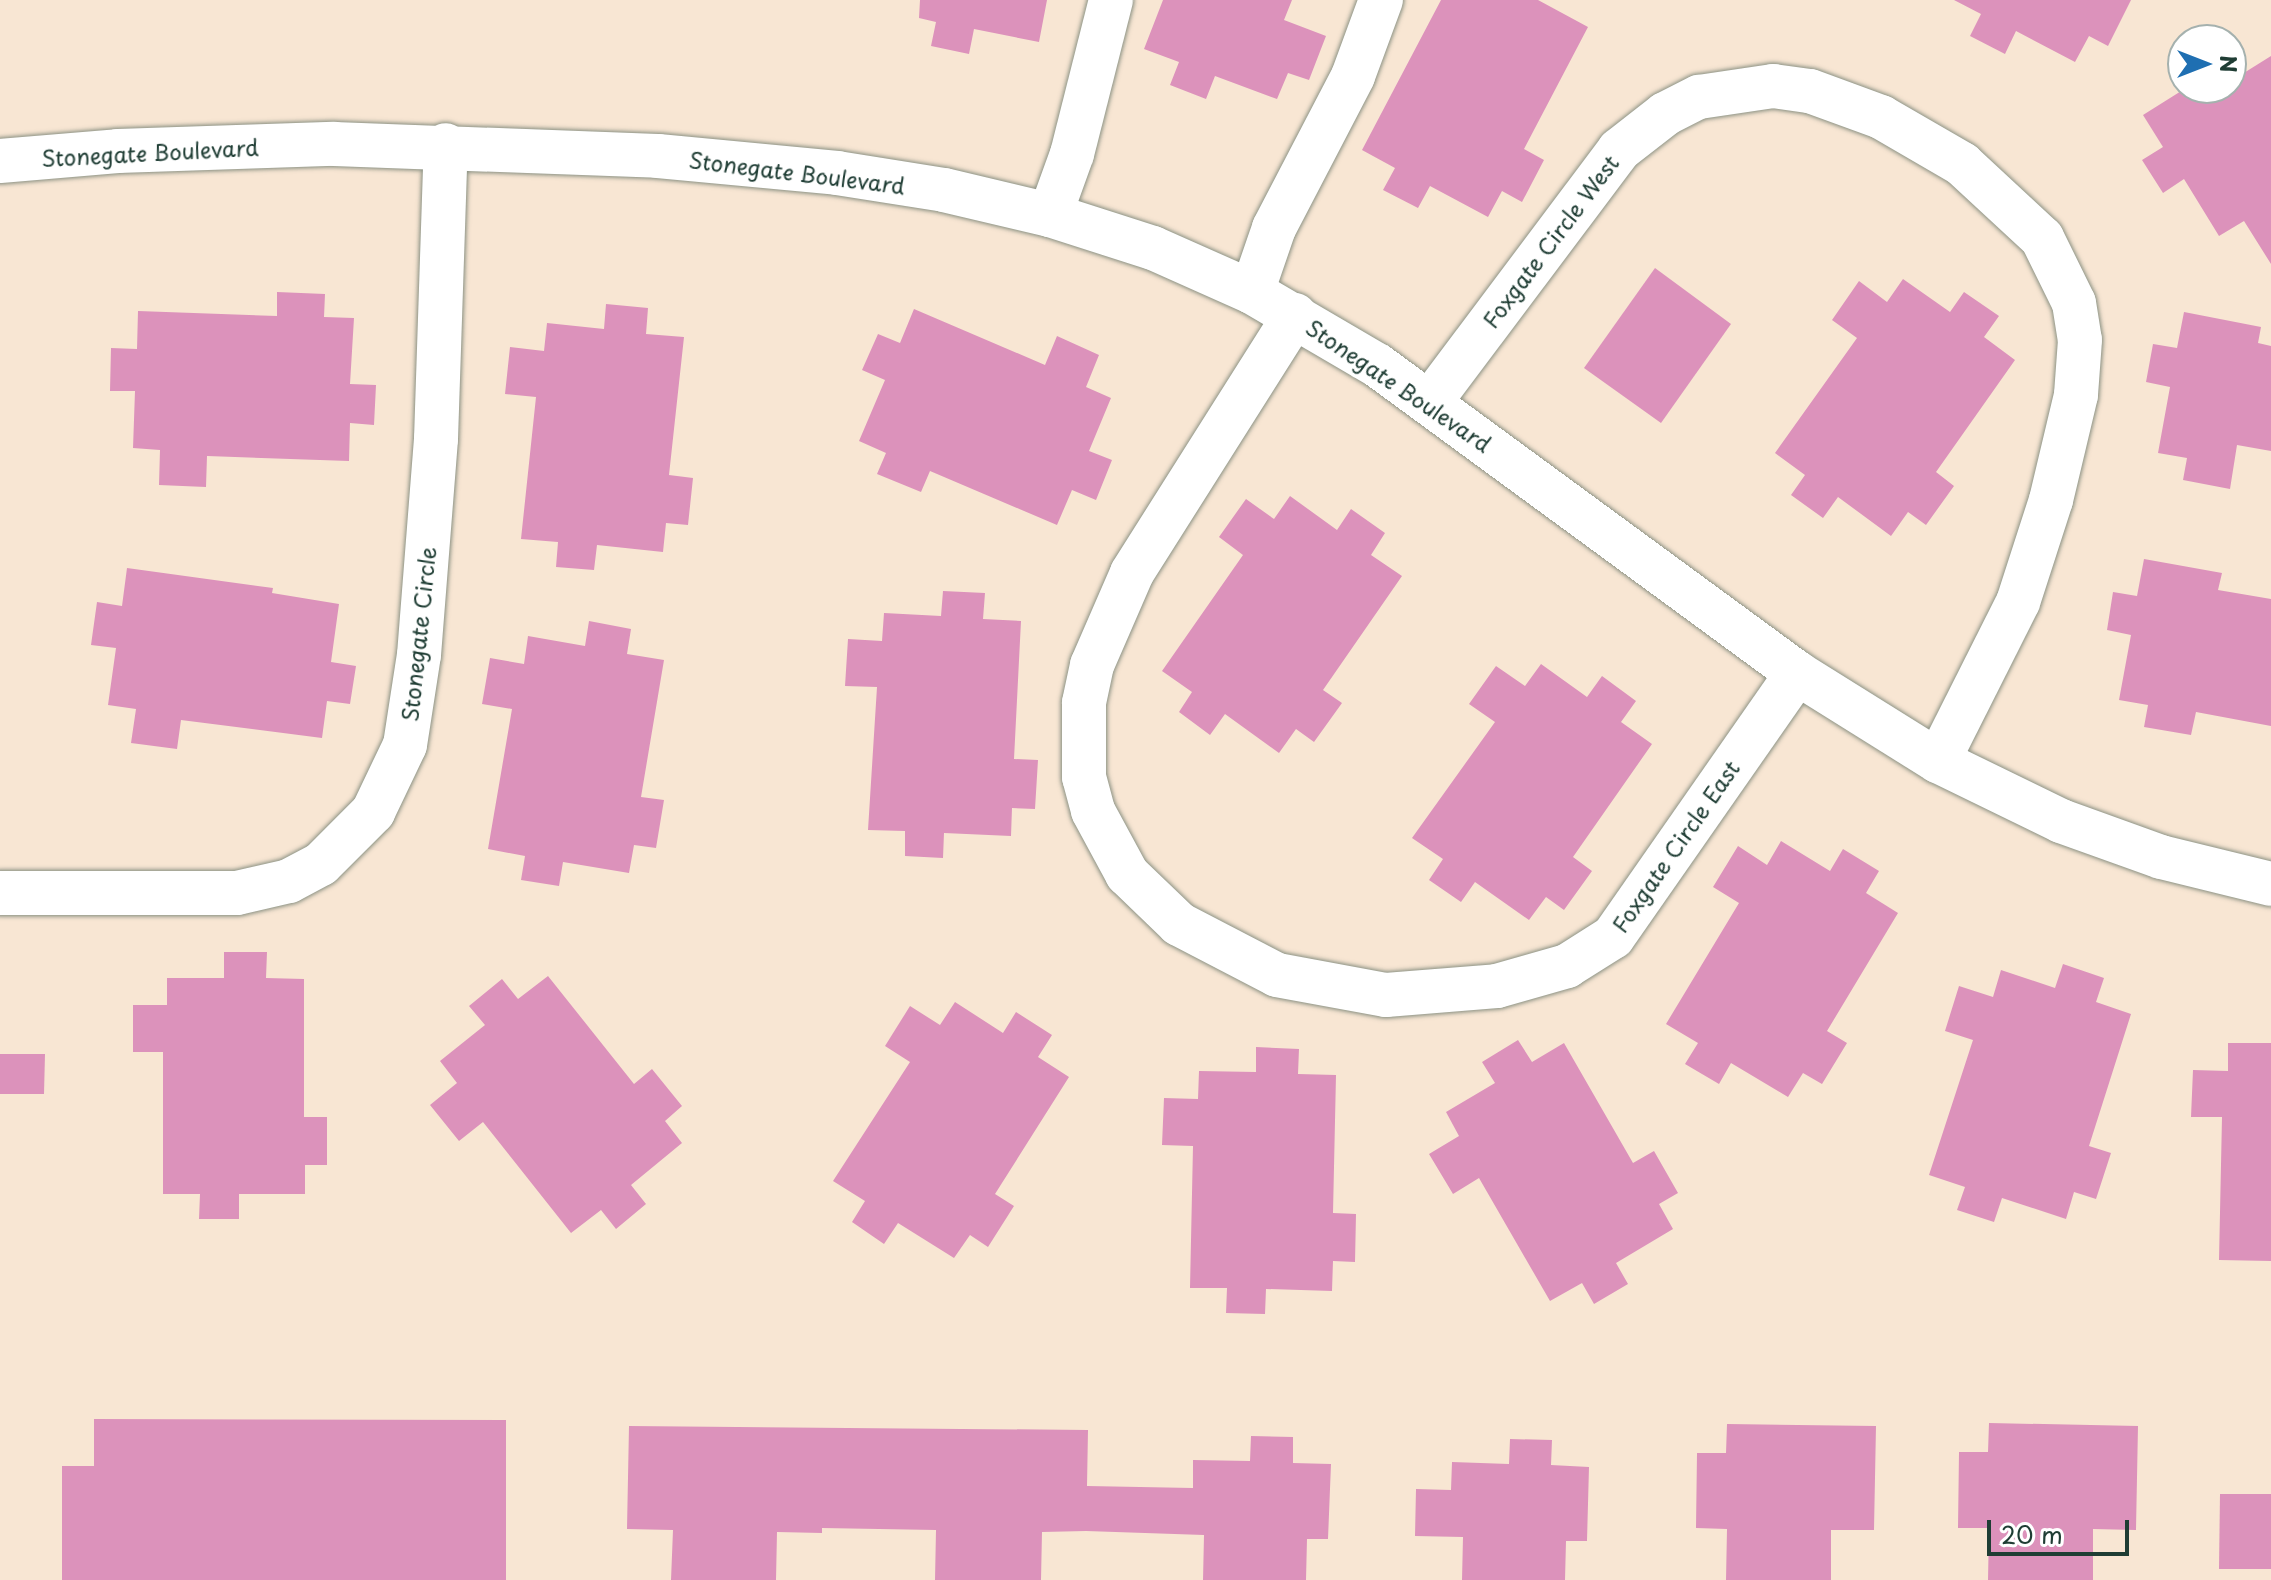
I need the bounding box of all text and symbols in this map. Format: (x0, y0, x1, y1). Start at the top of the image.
north arrow (2167, 24, 2247, 104)
text: N (2213, 55, 2246, 73)
street label: Stonegate Boulevard (40, 133, 260, 171)
street label: Stonegate Boulevard (687, 146, 907, 198)
street label: Foxgate Circle West (1476, 149, 1624, 333)
street label: Stonegate Boulevard (1301, 313, 1497, 457)
street label: Stonegate Circle (396, 545, 440, 723)
street label: Foxgate Circle East (1605, 754, 1745, 938)
scale bar (1991, 1504, 2133, 1554)
text: 20 m (2001, 1516, 2063, 1552)

